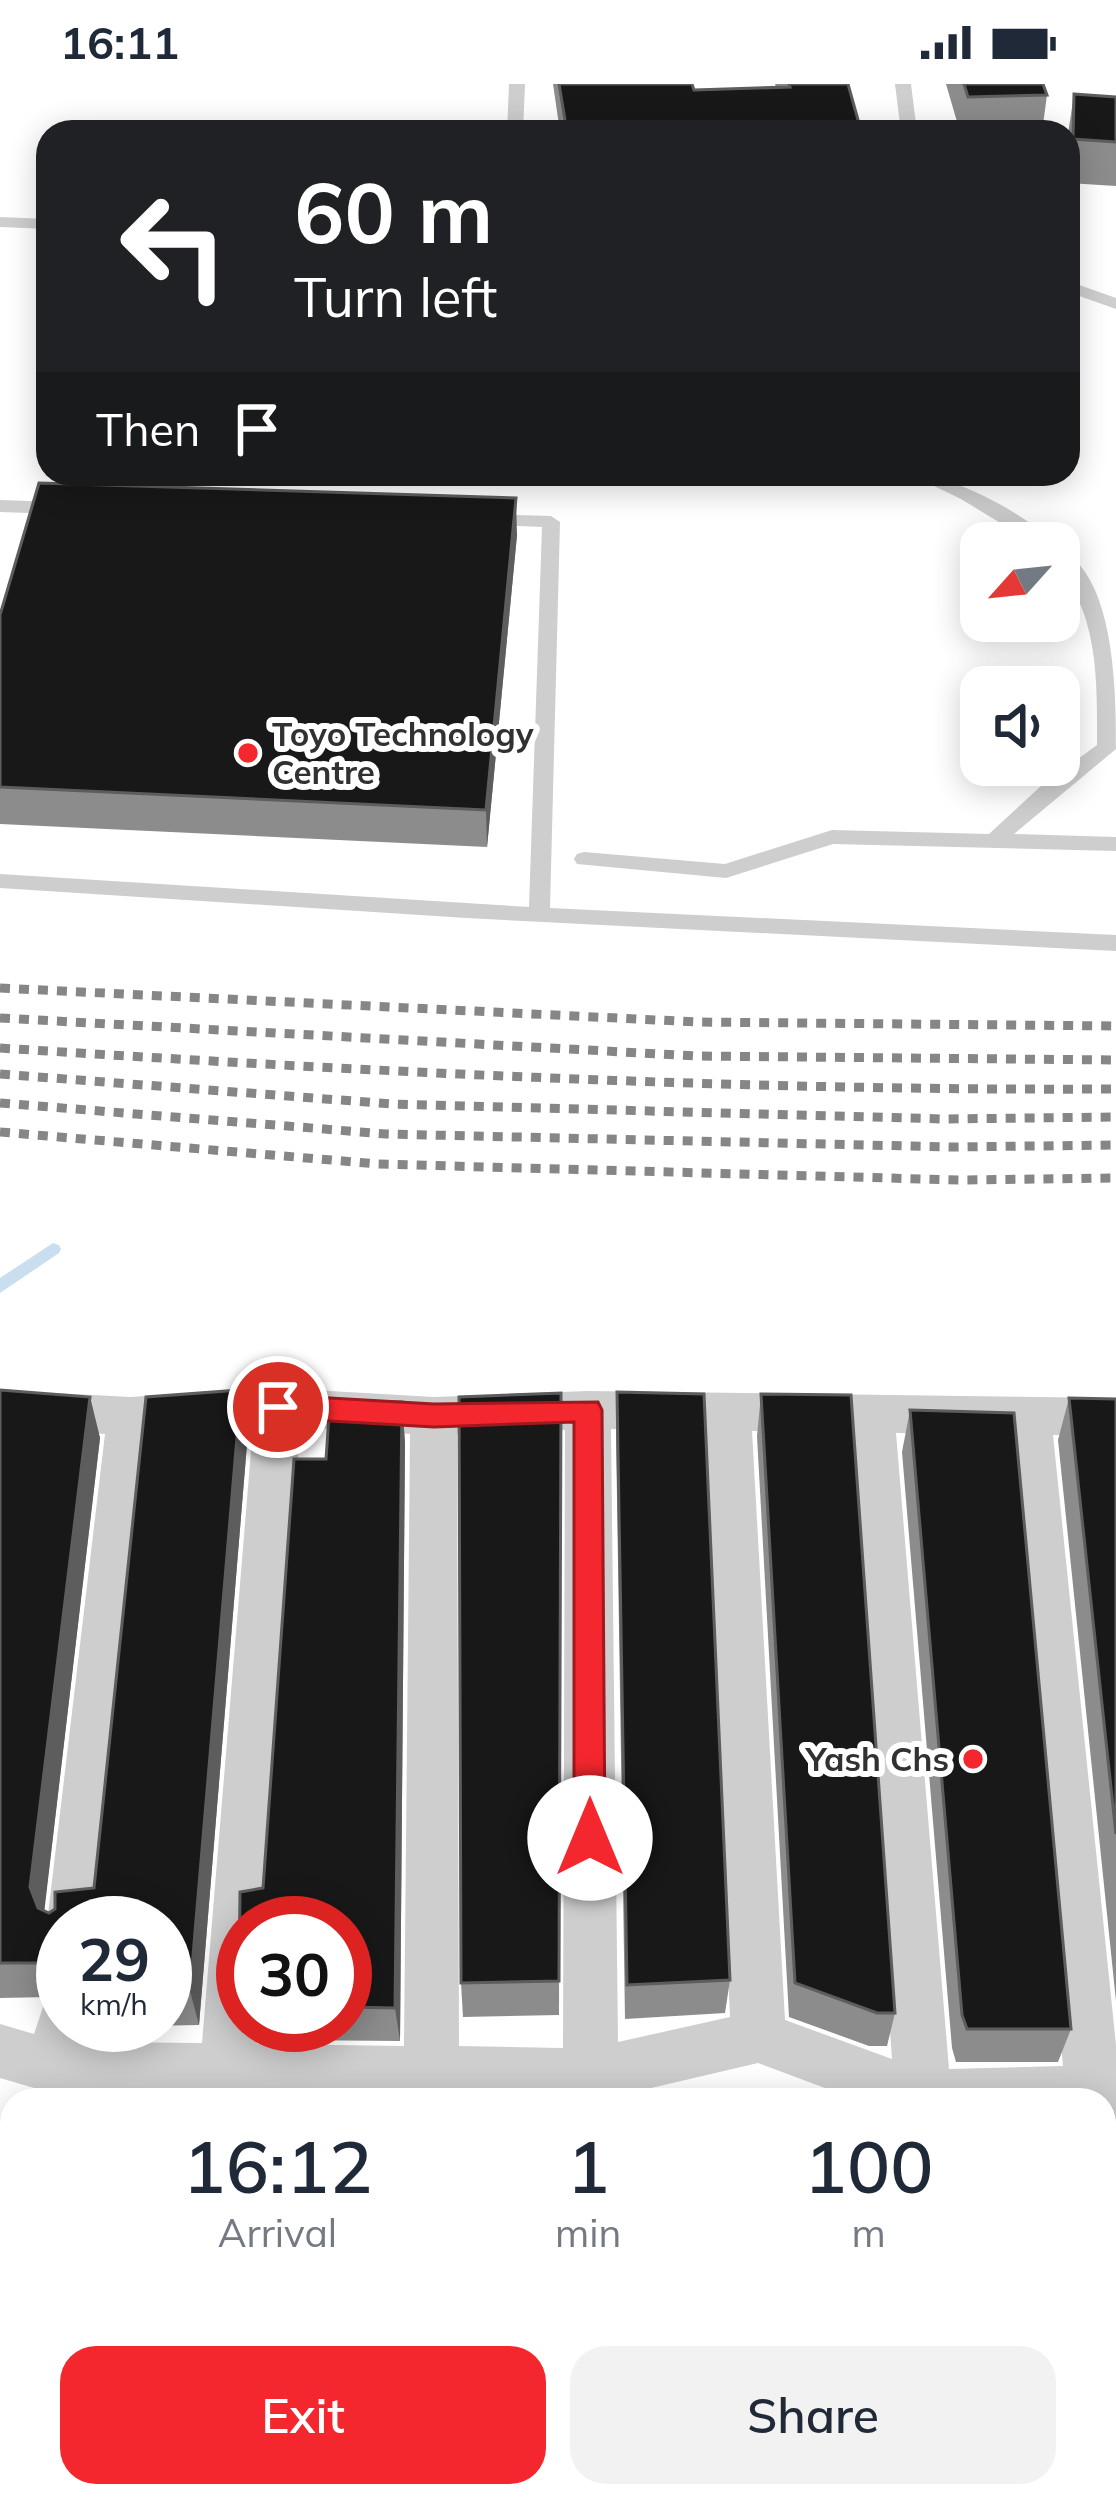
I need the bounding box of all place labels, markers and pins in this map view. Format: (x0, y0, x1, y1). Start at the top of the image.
place label: Toyo Technology Centre (272, 713, 534, 792)
marker: Toyo Technology Centre (235, 740, 261, 766)
pin (227, 1356, 329, 1458)
place label: Yash Chs (805, 1738, 949, 1779)
marker: Yash Chs (960, 1746, 986, 1772)

